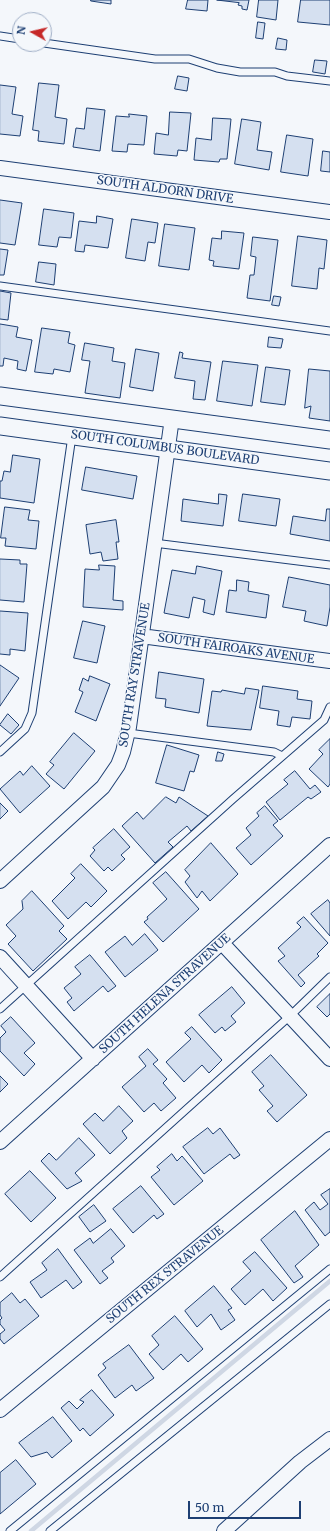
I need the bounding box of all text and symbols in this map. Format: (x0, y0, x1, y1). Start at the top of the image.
north arrow (12, 12, 52, 52)
text: N (14, 25, 29, 36)
street label: SOUTH ALDORN DRIVE (96, 173, 234, 207)
street label: SOUTH COLUMBUS BOULEVARD (70, 428, 260, 468)
street label: SOUTH RAY STRAVENUE (116, 602, 154, 748)
street label: SOUTH FAIROAKS AVENUE (157, 631, 315, 667)
street label: SOUTH HELENA STRAVENUE (96, 931, 234, 1057)
street label: SOUTH REX STRAVENUE (103, 1223, 227, 1327)
scale bar (190, 1493, 303, 1519)
text: 50 m (195, 1500, 224, 1515)

